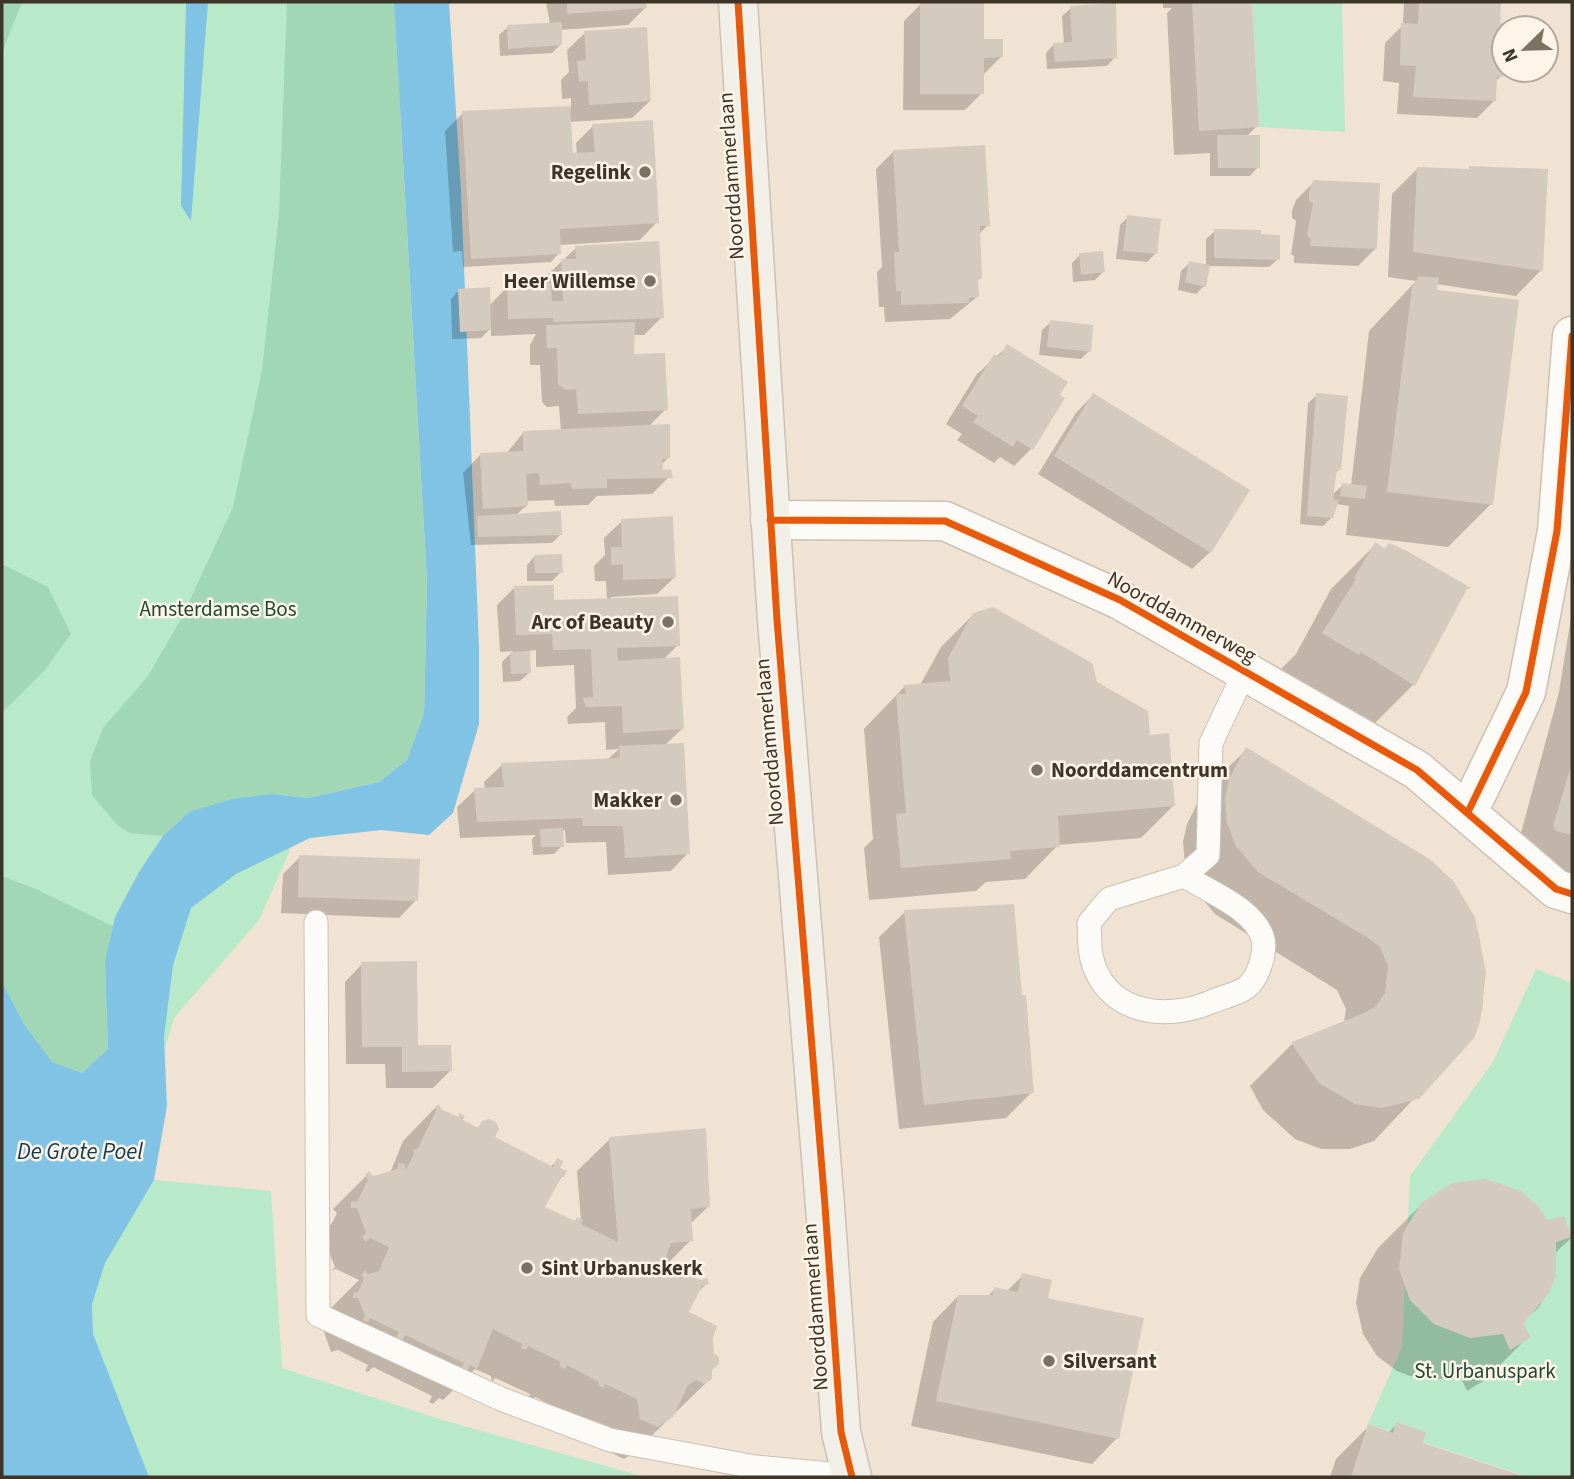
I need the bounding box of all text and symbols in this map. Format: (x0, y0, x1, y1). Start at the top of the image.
north arrow (1490, 14, 1560, 84)
text: N (1496, 44, 1526, 66)
street label: Noorddammerlaan (710, 91, 752, 261)
place label: Regelink (551, 157, 631, 187)
marker: Regelink (637, 164, 653, 180)
place label: Heer Willemse (504, 266, 636, 296)
marker: Heer Willemse (642, 273, 658, 289)
street label: Noorddammerweg (1102, 564, 1262, 671)
park label: Amsterdamse Bos (139, 594, 297, 624)
place label: Arc of Beauty (531, 607, 654, 637)
marker: Arc of Beauty (660, 614, 676, 630)
street label: Noorddammerlaan (747, 657, 791, 827)
place label: Noorddamcentrum (1051, 755, 1228, 785)
marker: Noorddamcentrum (1029, 762, 1045, 778)
place label: Makker (593, 785, 663, 815)
marker: Makker (668, 792, 684, 808)
water label: De Grote Poel (17, 1135, 143, 1168)
street label: Noorddammerlaan (794, 1222, 836, 1392)
place label: Sint Urbanuskerk (541, 1253, 703, 1283)
marker: Sint Urbanuskerk (519, 1260, 535, 1276)
place label: Silversant (1063, 1346, 1157, 1376)
marker: Silversant (1041, 1353, 1057, 1369)
park label: St. Urbanuspark (1414, 1356, 1556, 1386)

